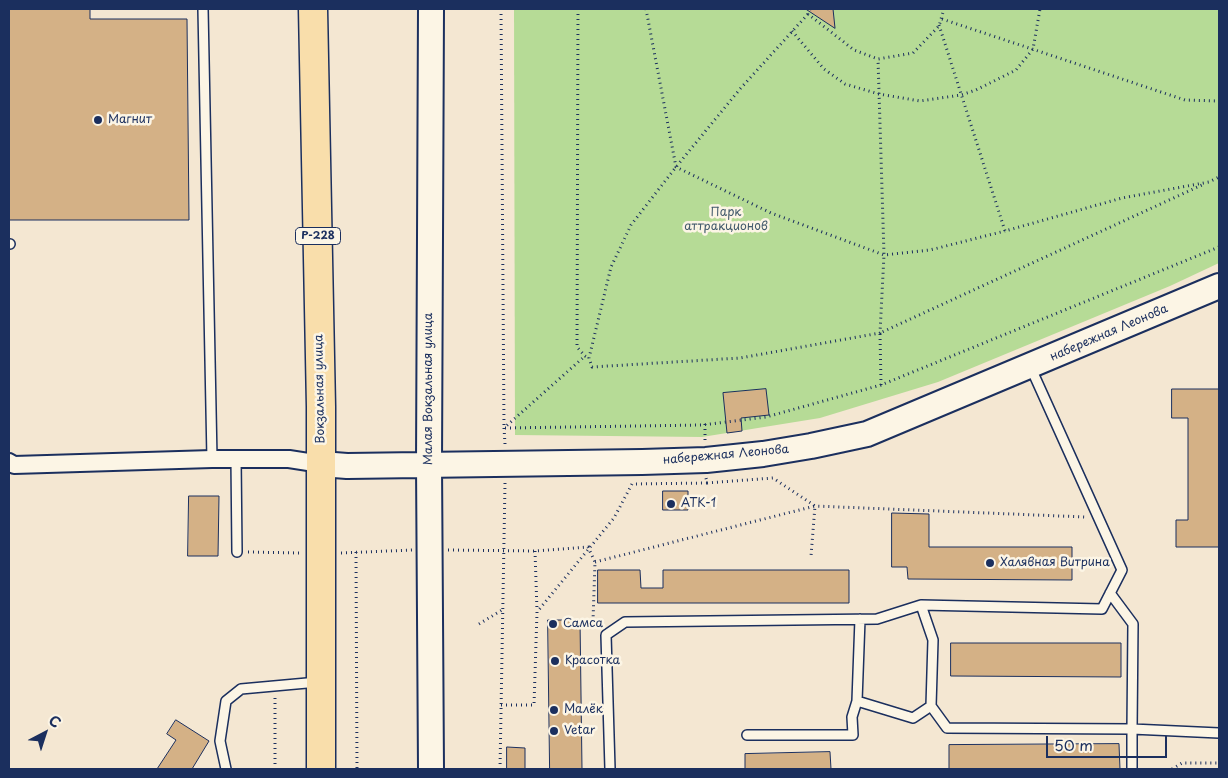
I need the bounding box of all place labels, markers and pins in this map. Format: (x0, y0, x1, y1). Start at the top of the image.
place label: Магнит (108, 113, 152, 127)
marker: Магнит (92, 114, 104, 126)
place label: АТК-1 (681, 497, 716, 511)
marker: АТК-1 (665, 498, 677, 510)
place label: Халявная Витрина (1000, 556, 1110, 570)
marker: Халявная Витрина (984, 557, 996, 569)
place label: Самса (563, 617, 603, 631)
marker: Самса (547, 618, 559, 630)
place label: Красотка (565, 654, 620, 668)
marker: Красотка (549, 655, 561, 667)
place label: Малёк (564, 703, 603, 717)
marker: Малёк (548, 704, 560, 716)
place label: Vetar (564, 724, 595, 738)
marker: Vetar (548, 725, 560, 737)

